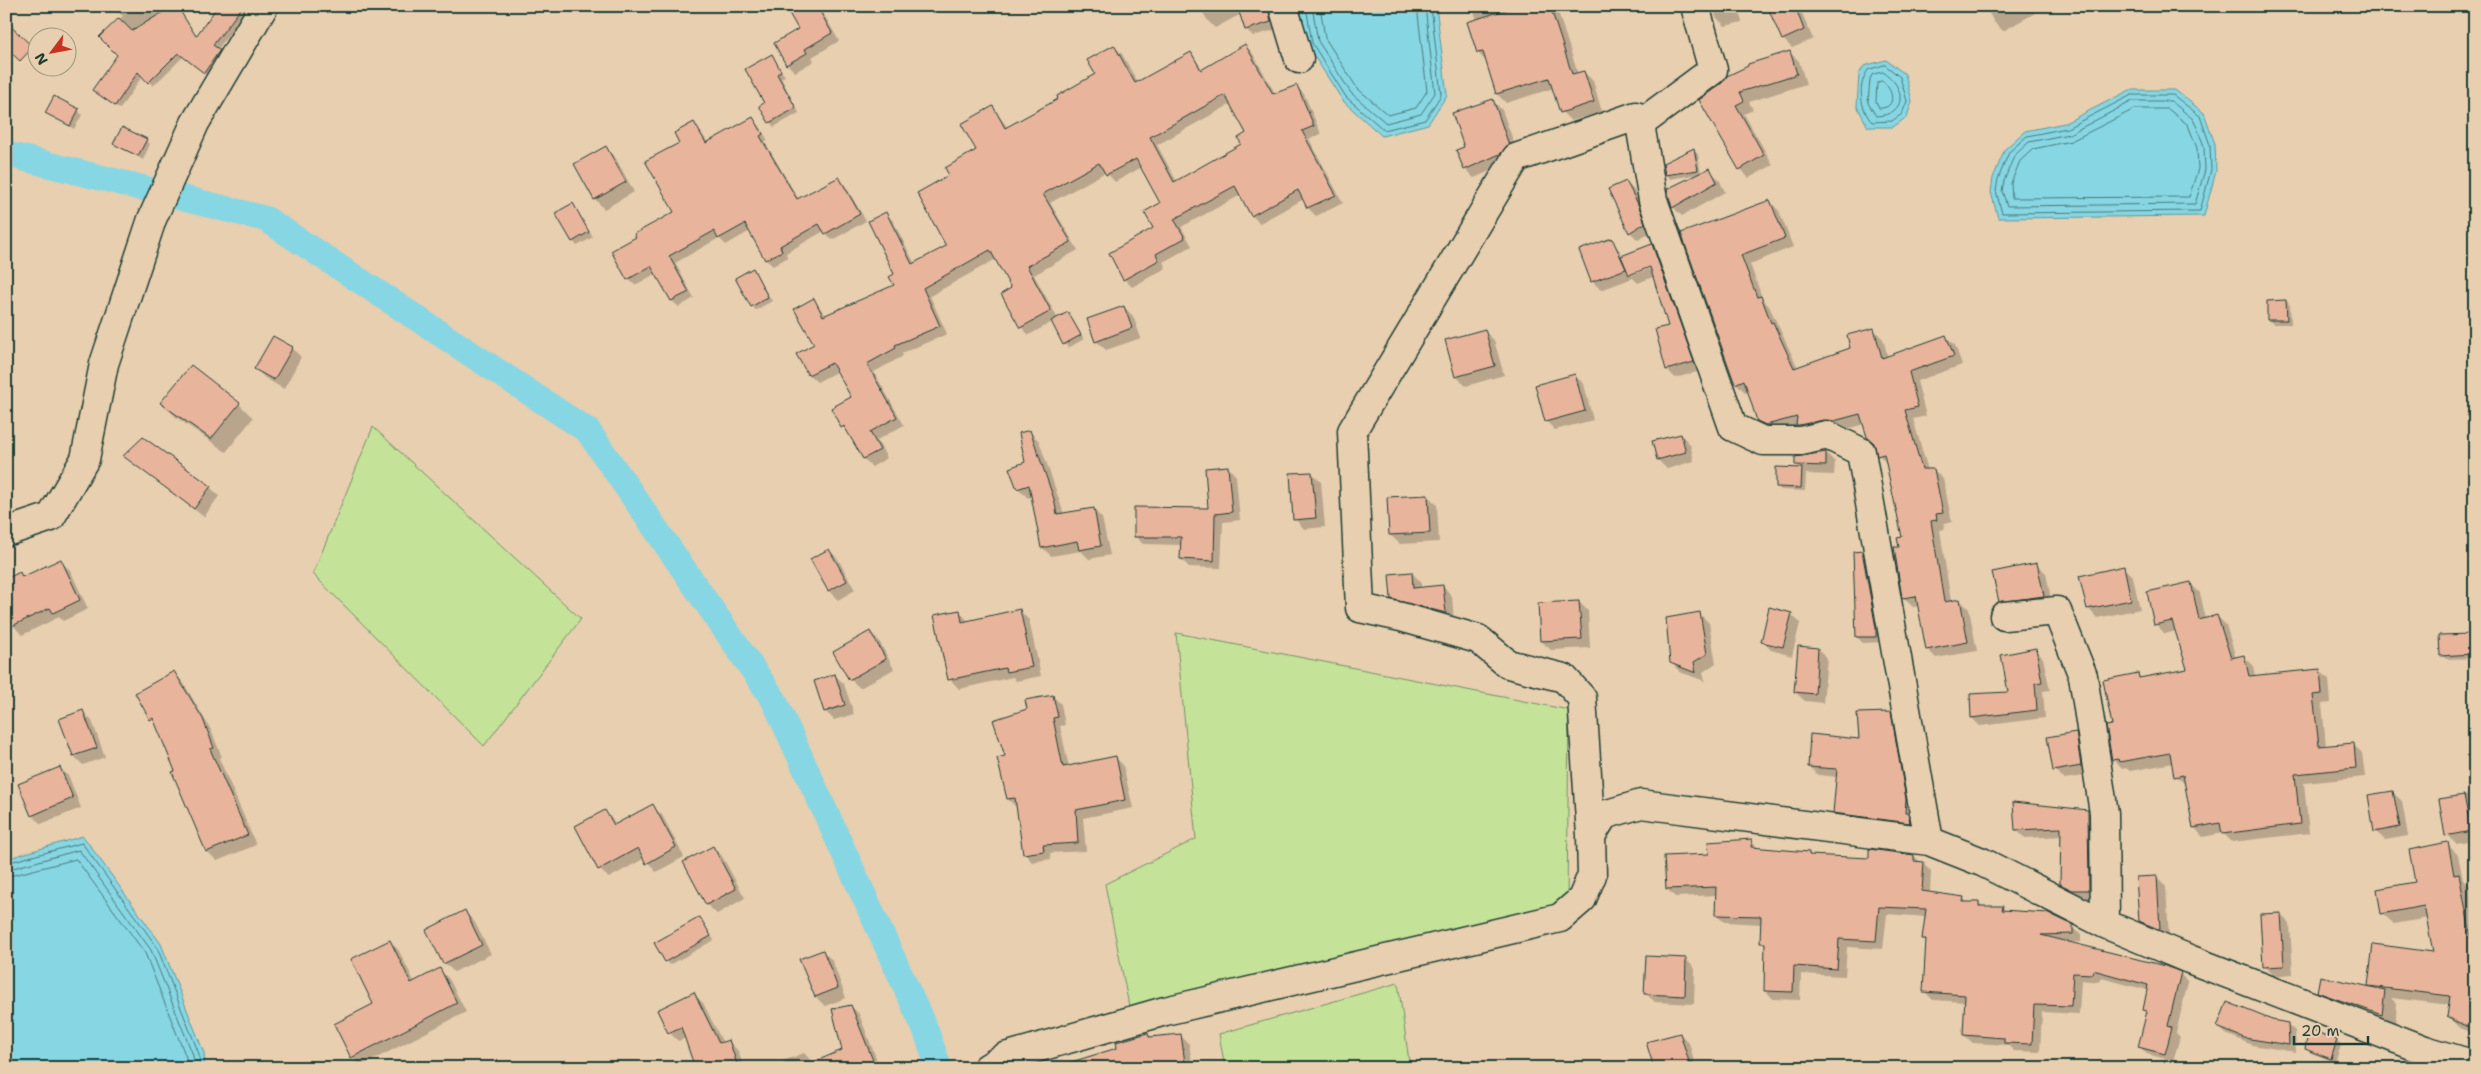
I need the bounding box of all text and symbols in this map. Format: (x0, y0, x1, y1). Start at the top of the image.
north arrow (28, 28, 78, 78)
text: N (30, 49, 52, 68)
scale bar (2294, 1014, 2367, 1046)
text: 20 m (2301, 1021, 2340, 1041)

